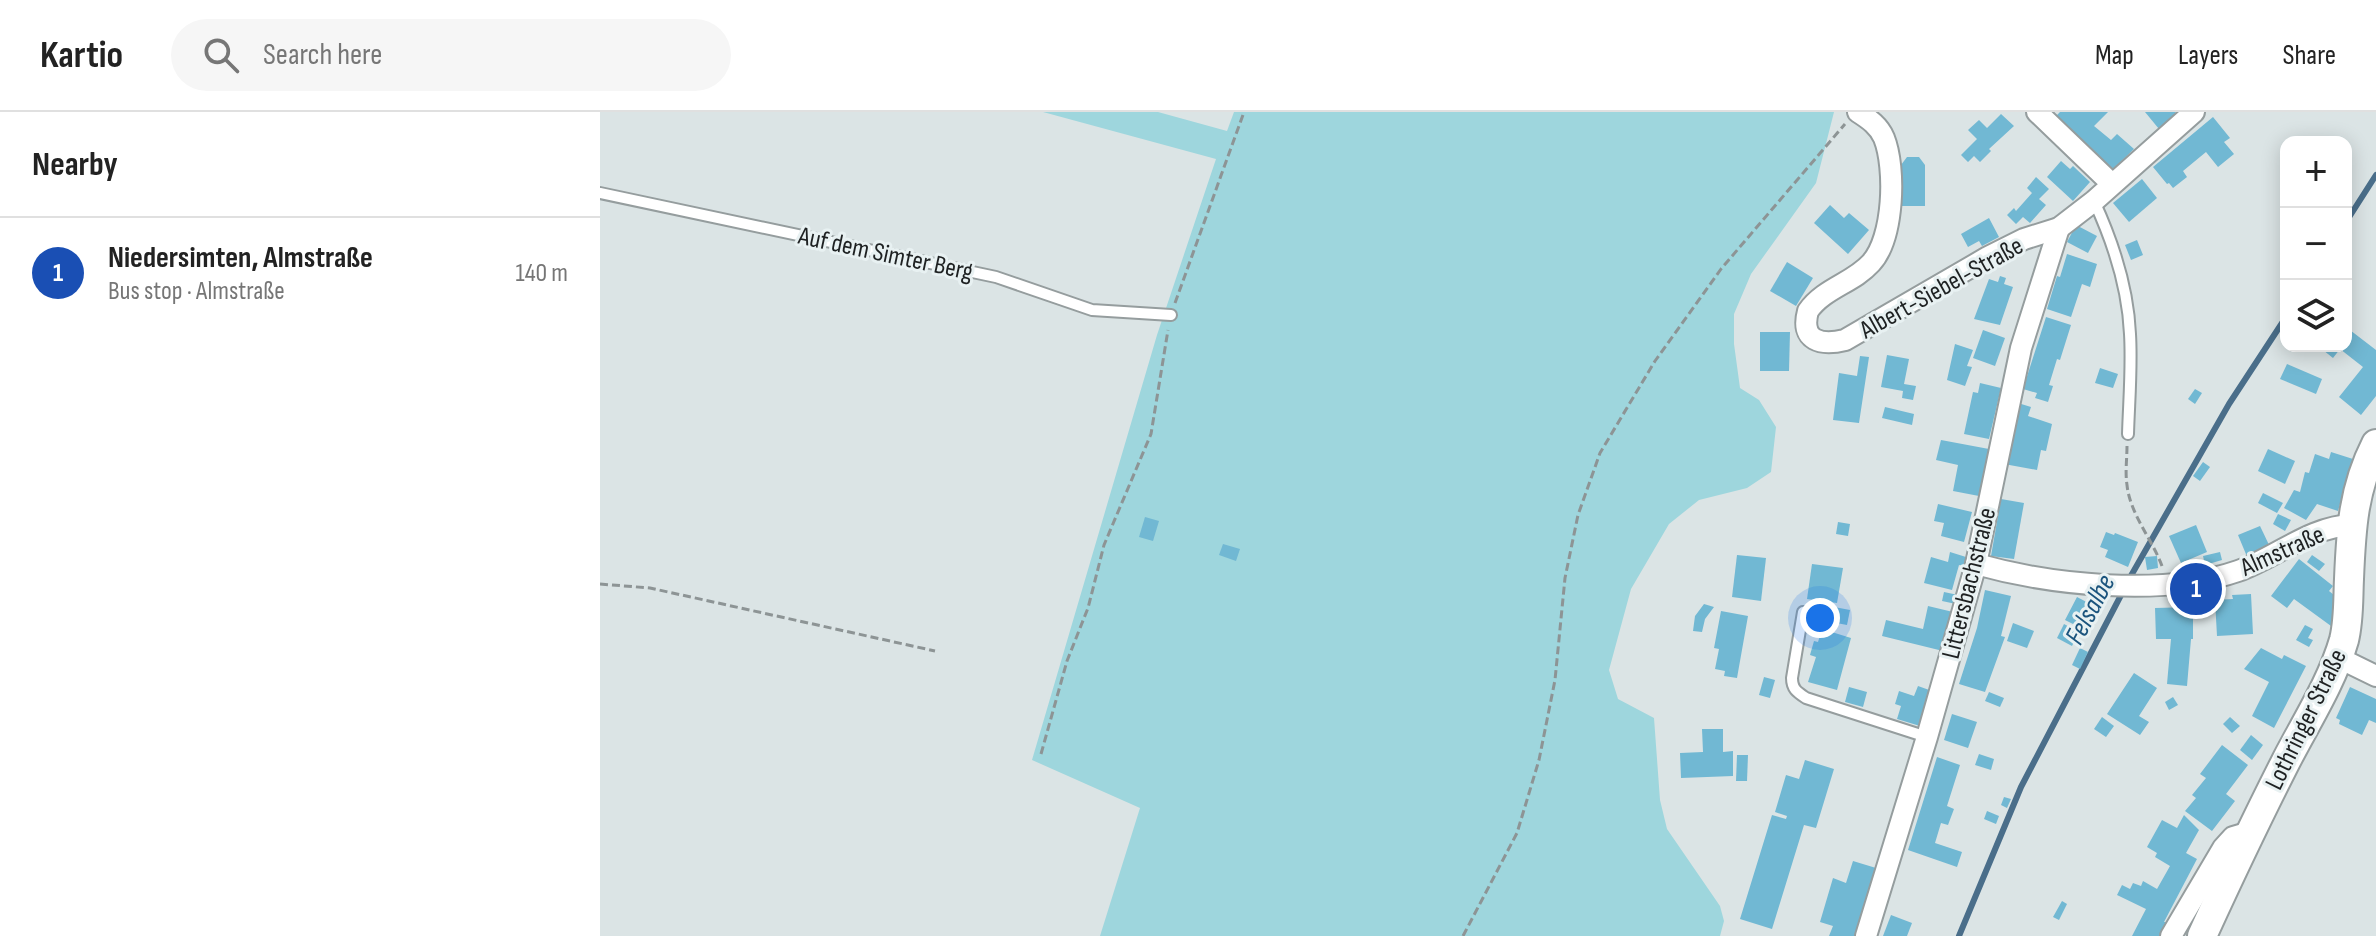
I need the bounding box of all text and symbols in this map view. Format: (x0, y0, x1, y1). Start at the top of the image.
search box (171, 19, 731, 91)
text: Kartio (40, 33, 123, 78)
icon: search (199, 33, 243, 77)
text: Search here (263, 37, 382, 73)
text: Map (2095, 39, 2134, 72)
text: Layers (2178, 39, 2238, 72)
text: Share (2282, 39, 2336, 72)
map controls (2280, 136, 2352, 352)
button: + (2280, 136, 2352, 208)
text: Nearby (32, 144, 118, 185)
button: − (2280, 208, 2352, 280)
street label: Auf dem Simter Berg (795, 221, 976, 288)
street label: Albert-Siebel-Straße (1854, 231, 2029, 346)
text: Niedersimten, Almstraße (108, 240, 373, 276)
text: 1 (53, 258, 63, 289)
text: 140 m (516, 258, 568, 289)
text: Bus stop · Almstraße (108, 276, 285, 307)
button: layers (2280, 280, 2352, 352)
street label: Littersbachstraße (1936, 504, 2003, 662)
street label: Almstraße (2235, 519, 2329, 584)
pin: 1 (2170, 559, 2222, 619)
water label: Felsalbe (2058, 569, 2122, 650)
your location (1800, 598, 1840, 638)
street label: Lothringer Straße (2259, 644, 2354, 795)

